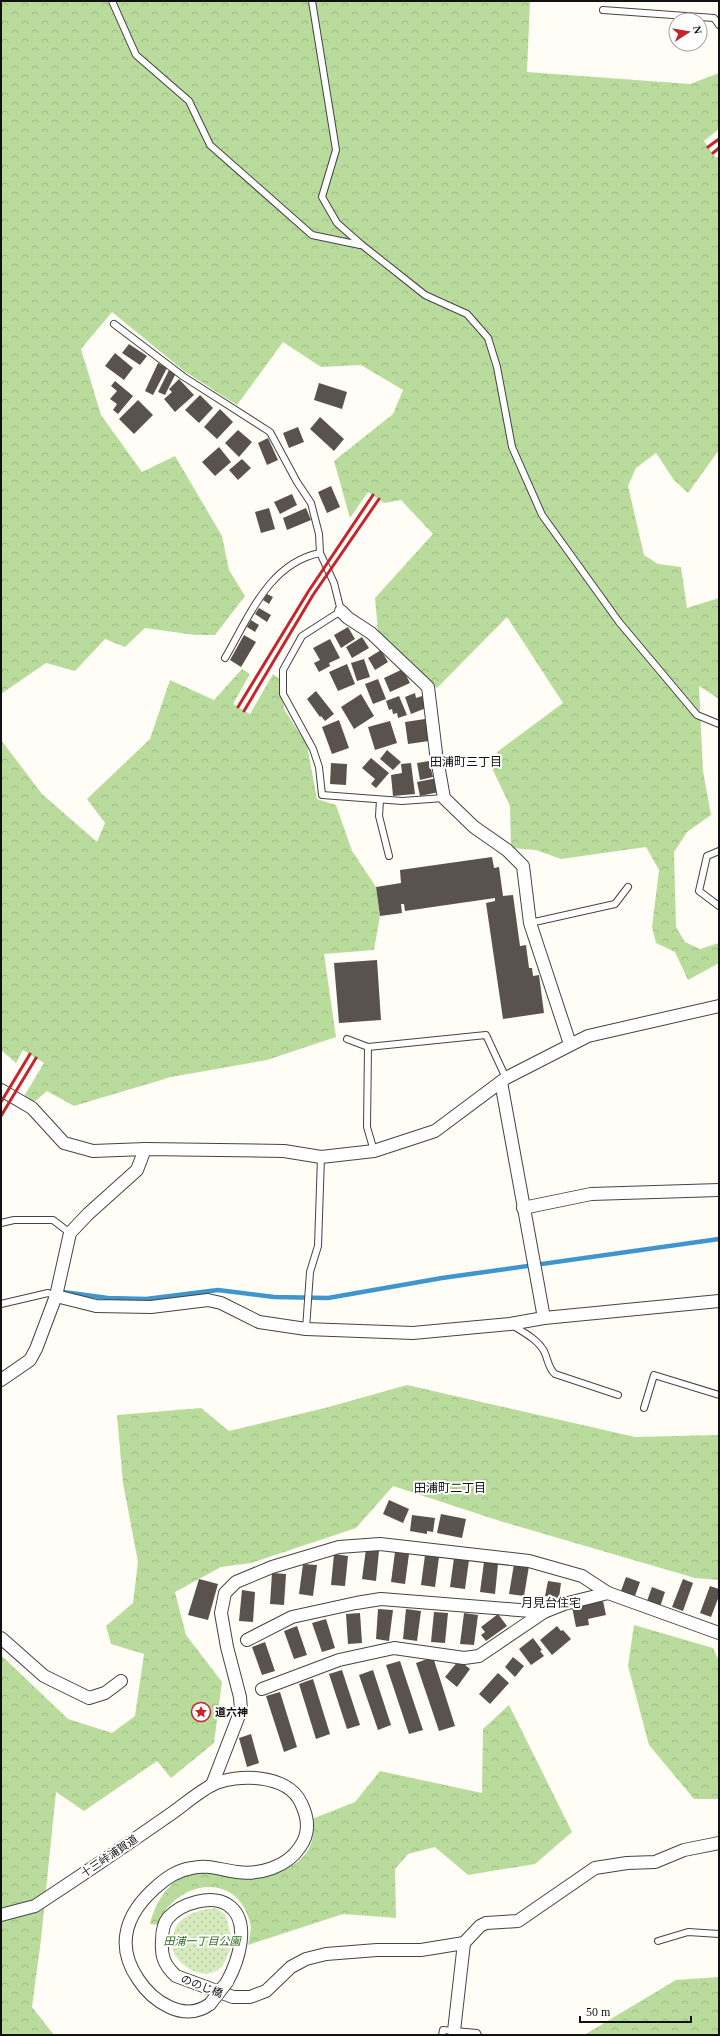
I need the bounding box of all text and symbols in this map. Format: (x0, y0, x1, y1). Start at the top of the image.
north arrow (668, 12, 708, 52)
text: N (691, 25, 704, 35)
district label: 田浦町三丁目 (430, 755, 502, 769)
district label: 田浦町二丁目 (414, 1481, 486, 1495)
district label: 月見台住宅 (521, 1596, 581, 1610)
place icon: 道六神 (190, 1701, 212, 1723)
place label: 道六神 (215, 1706, 248, 1718)
street label: 十三峠浦賀道 (78, 1833, 140, 1879)
park label: 田浦一丁目公園 (164, 1935, 242, 1947)
street label: ののじ橋 (179, 1973, 225, 1999)
scale bar (580, 1998, 691, 2024)
text: 50 m (586, 2005, 611, 2019)

